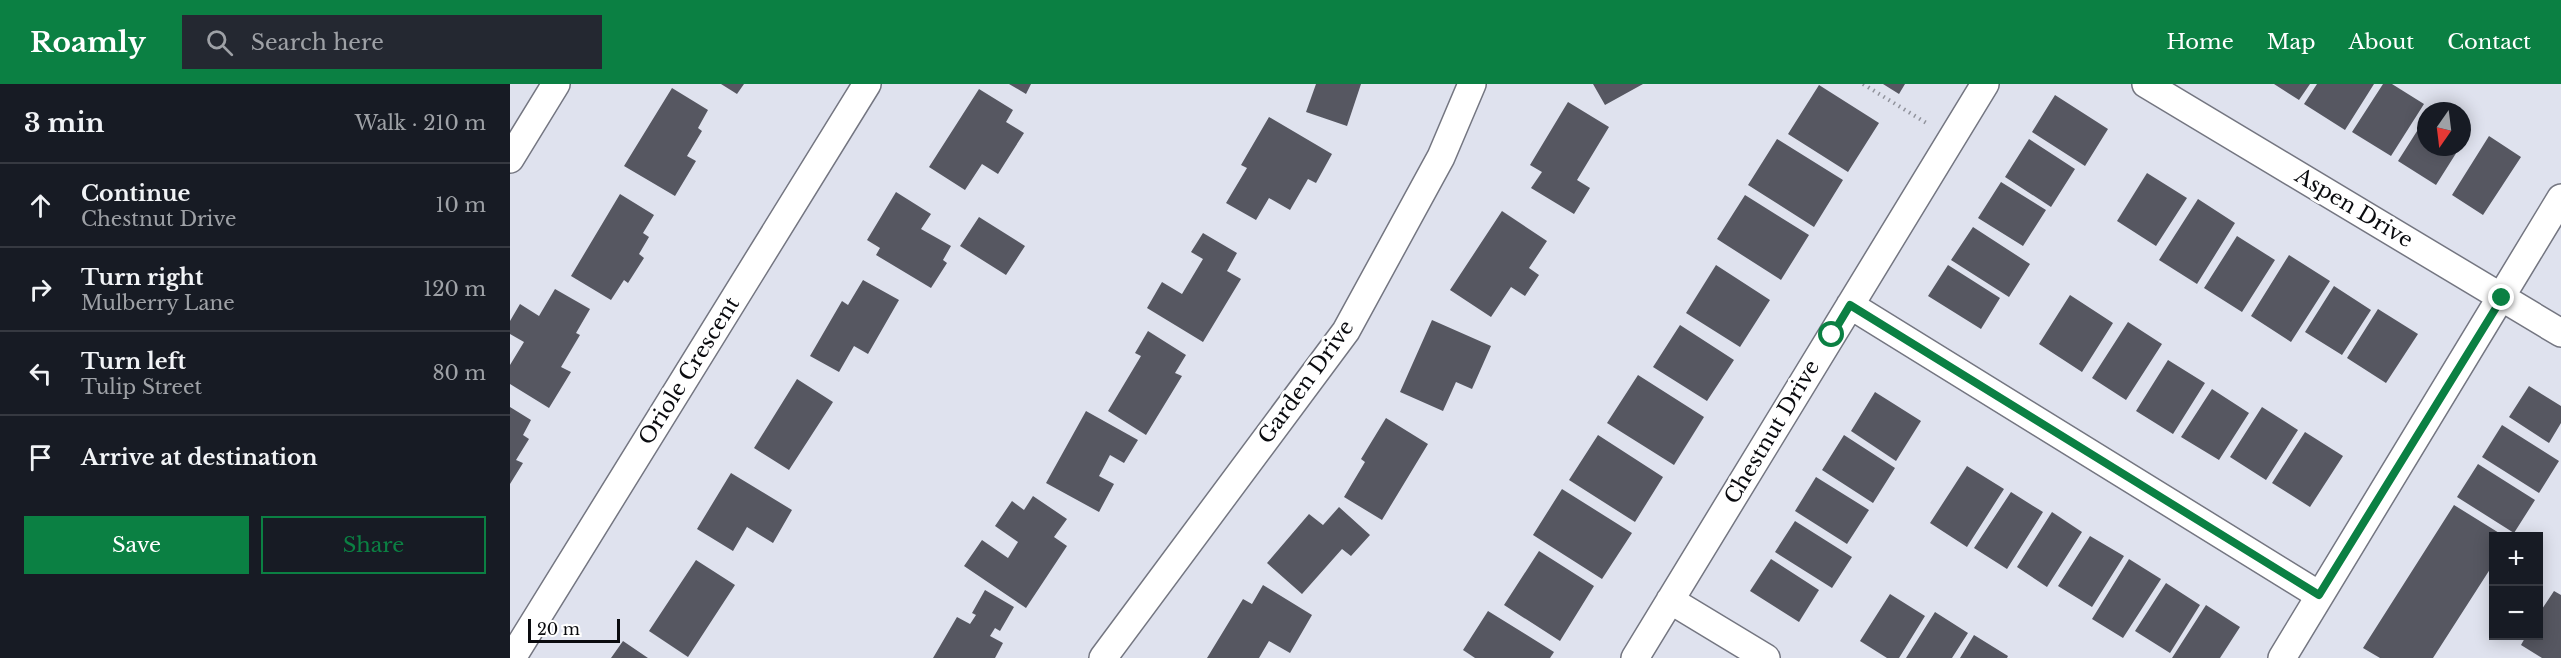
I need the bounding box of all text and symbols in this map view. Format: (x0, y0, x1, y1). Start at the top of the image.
search box (182, 15, 602, 69)
text: Roamly (30, 25, 146, 60)
icon: search (203, 26, 236, 59)
text: Search here (251, 29, 384, 56)
text: Home (2167, 29, 2234, 55)
text: Map (2267, 29, 2315, 55)
text: About (2348, 29, 2414, 55)
text: Contact (2447, 29, 2531, 55)
north arrow (2417, 102, 2471, 156)
text: 3 min (24, 107, 105, 139)
text: Walk · 210 m (355, 111, 486, 135)
street label: Aspen Drive (2290, 162, 2418, 253)
text: Continue (81, 180, 190, 207)
icon: ahead (24, 189, 57, 222)
text: 10 m (436, 193, 486, 217)
text: Chestnut Drive (81, 207, 237, 231)
text: Turn right (81, 264, 203, 291)
icon: right (24, 273, 57, 306)
text: 120 m (423, 277, 486, 301)
route end (2488, 284, 2514, 310)
text: Mulberry Lane (81, 291, 235, 315)
street label: Oriole Crescent (633, 292, 745, 450)
street label: Garden Drive (1252, 315, 1360, 449)
route start (1818, 321, 1844, 347)
text: Turn left (81, 348, 186, 375)
street label: Chestnut Drive (1719, 355, 1825, 509)
icon: left (24, 357, 57, 390)
text: 80 m (432, 361, 486, 385)
text: Tulip Street (81, 375, 202, 399)
icon: arrive (24, 441, 57, 474)
text: Arrive at destination (81, 444, 318, 471)
button: Save (24, 516, 249, 574)
button: Share (261, 516, 486, 574)
map controls (2489, 532, 2543, 640)
button: + (2489, 532, 2543, 586)
button: − (2489, 586, 2543, 640)
scale bar (528, 616, 620, 644)
text: 20 m (537, 619, 580, 639)

